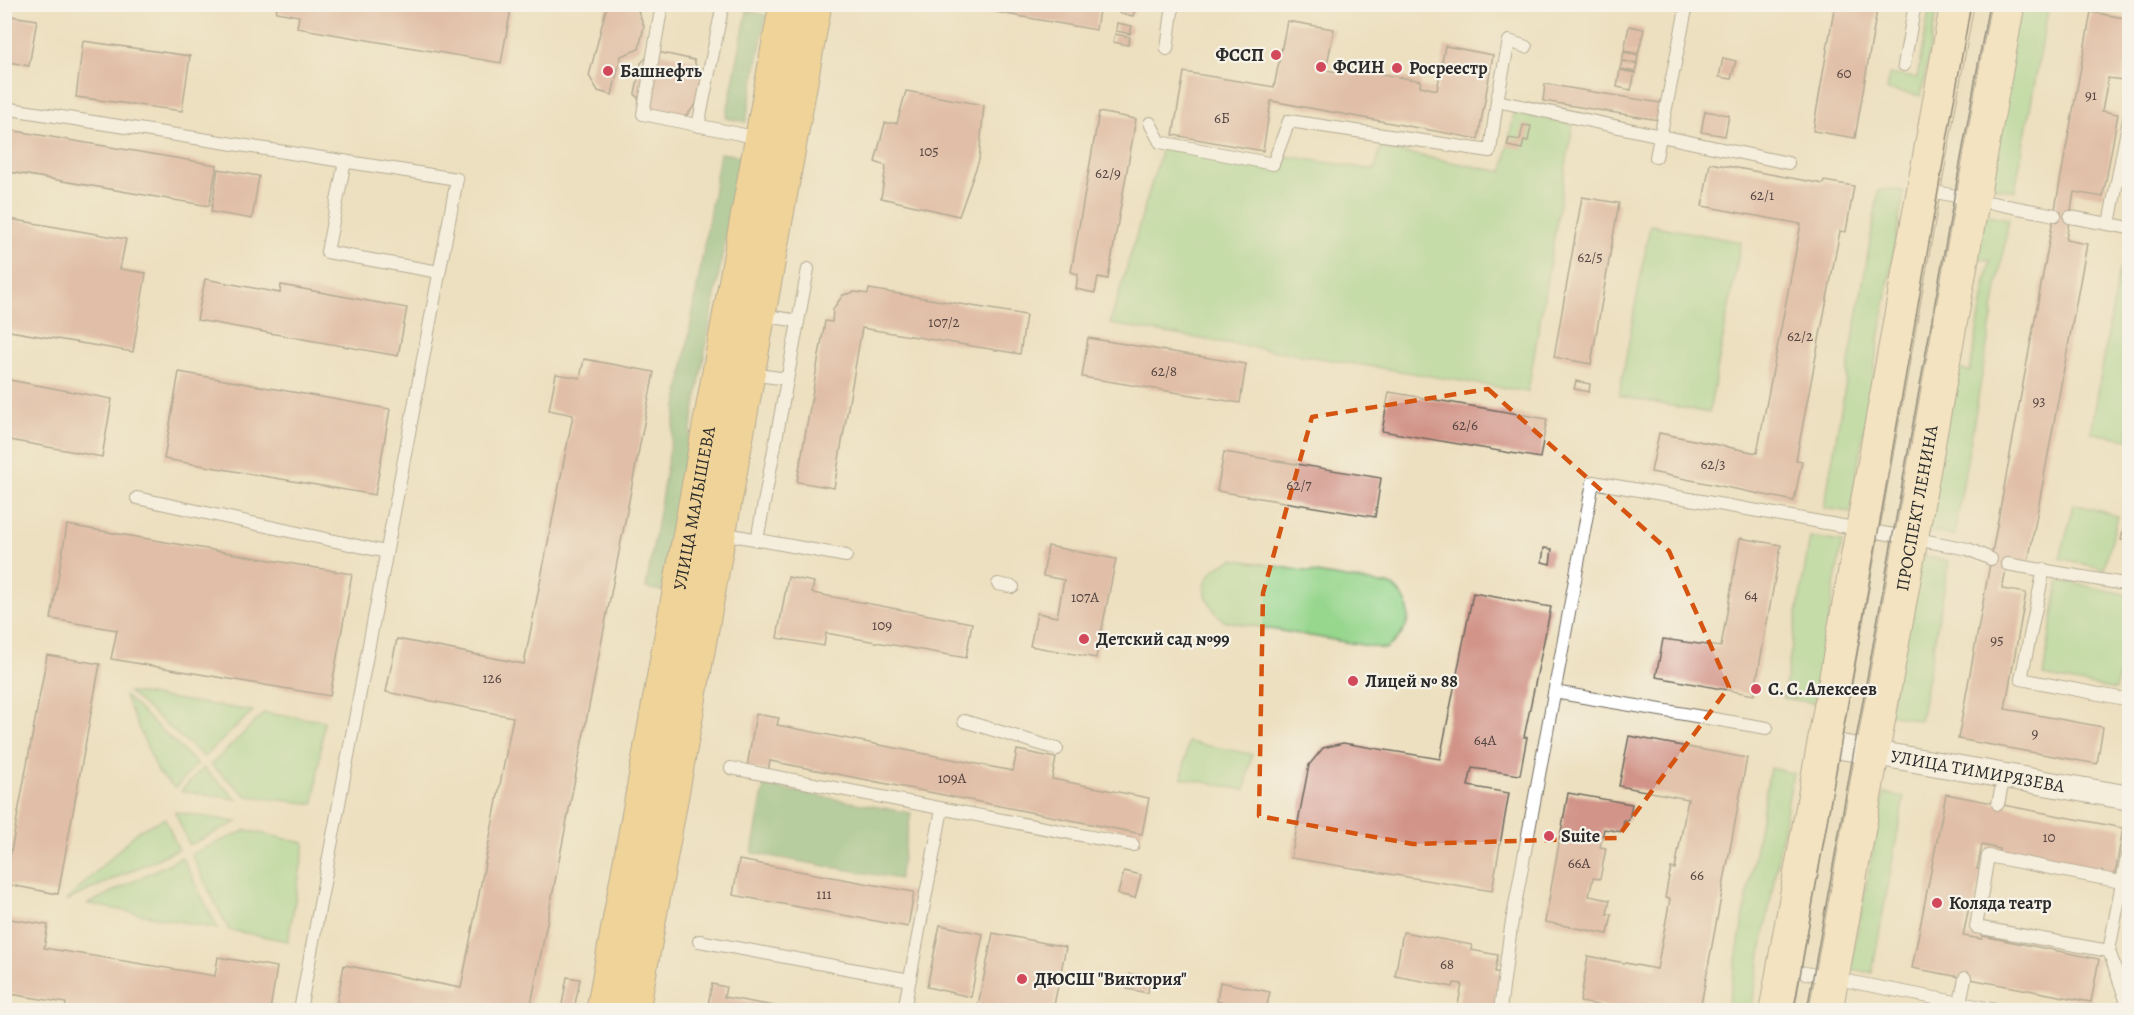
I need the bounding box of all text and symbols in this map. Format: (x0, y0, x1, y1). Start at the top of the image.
place label: ФССП (1215, 43, 1264, 67)
marker: ФССП (1269, 48, 1283, 62)
place label: ФСИН (1333, 55, 1385, 79)
place label: Росреестр (1409, 56, 1488, 80)
place label: Башнефть (620, 59, 703, 83)
marker: ФСИН (1314, 60, 1328, 74)
marker: Росреестр (1390, 61, 1404, 75)
house number: 60 (1837, 63, 1851, 83)
marker: Башнефть (601, 64, 615, 78)
house number: 91 (2085, 85, 2097, 105)
house number: 6Б (1214, 108, 1230, 128)
house number: 105 (919, 141, 939, 161)
house number: 62/9 (1095, 163, 1121, 183)
house number: 62/1 (1750, 185, 1774, 205)
house number: 62/5 (1577, 247, 1603, 267)
house number: 107/2 (928, 312, 960, 332)
house number: 62/2 (1787, 326, 1813, 346)
house number: 62/8 (1151, 361, 1177, 381)
house number: 93 (2032, 391, 2046, 411)
house number: 62/6 (1452, 415, 1478, 435)
street label: ПРОСПЕКТ ЛЕНИНА (1890, 423, 1944, 593)
street label: УЛИЦА МАЛЫШЕВА (668, 424, 721, 592)
house number: 62/3 (1700, 454, 1726, 474)
house number: 62/7 (1286, 475, 1312, 495)
house number: 64 (1744, 585, 1758, 605)
house number: 107А (1071, 587, 1099, 607)
house number: 109 (872, 615, 892, 635)
place label: Детский сад №99 (1096, 627, 1230, 651)
house number: 95 (1990, 630, 2004, 650)
marker: Детский сад №99 (1077, 632, 1091, 646)
house number: 126 (482, 668, 502, 688)
place label: Лицей № 88 (1365, 669, 1458, 693)
marker: Лицей № 88 (1346, 674, 1360, 688)
place label: С. С. Алексеев (1768, 677, 1877, 701)
marker: С. С. Алексеев (1749, 682, 1763, 696)
house number: 9 (2032, 723, 2039, 743)
house number: 64А (1474, 730, 1496, 750)
street label: УЛИЦА ТИМИРЯЗЕВА (1889, 744, 2067, 798)
house number: 109А (938, 768, 967, 788)
place label: Suite (1561, 824, 1600, 848)
house number: 10 (2042, 827, 2056, 847)
marker: Suite (1542, 829, 1556, 843)
house number: 66А (1568, 853, 1591, 873)
house number: 66 (1690, 865, 1704, 885)
house number: 111 (816, 884, 832, 904)
place label: Коляда театр (1949, 891, 2052, 915)
marker: Коляда театр (1930, 896, 1944, 910)
house number: 68 (1440, 954, 1454, 974)
place label: ДЮСШ "Виктория" (1034, 967, 1187, 991)
marker: ДЮСШ "Виктория" (1015, 972, 1029, 986)

